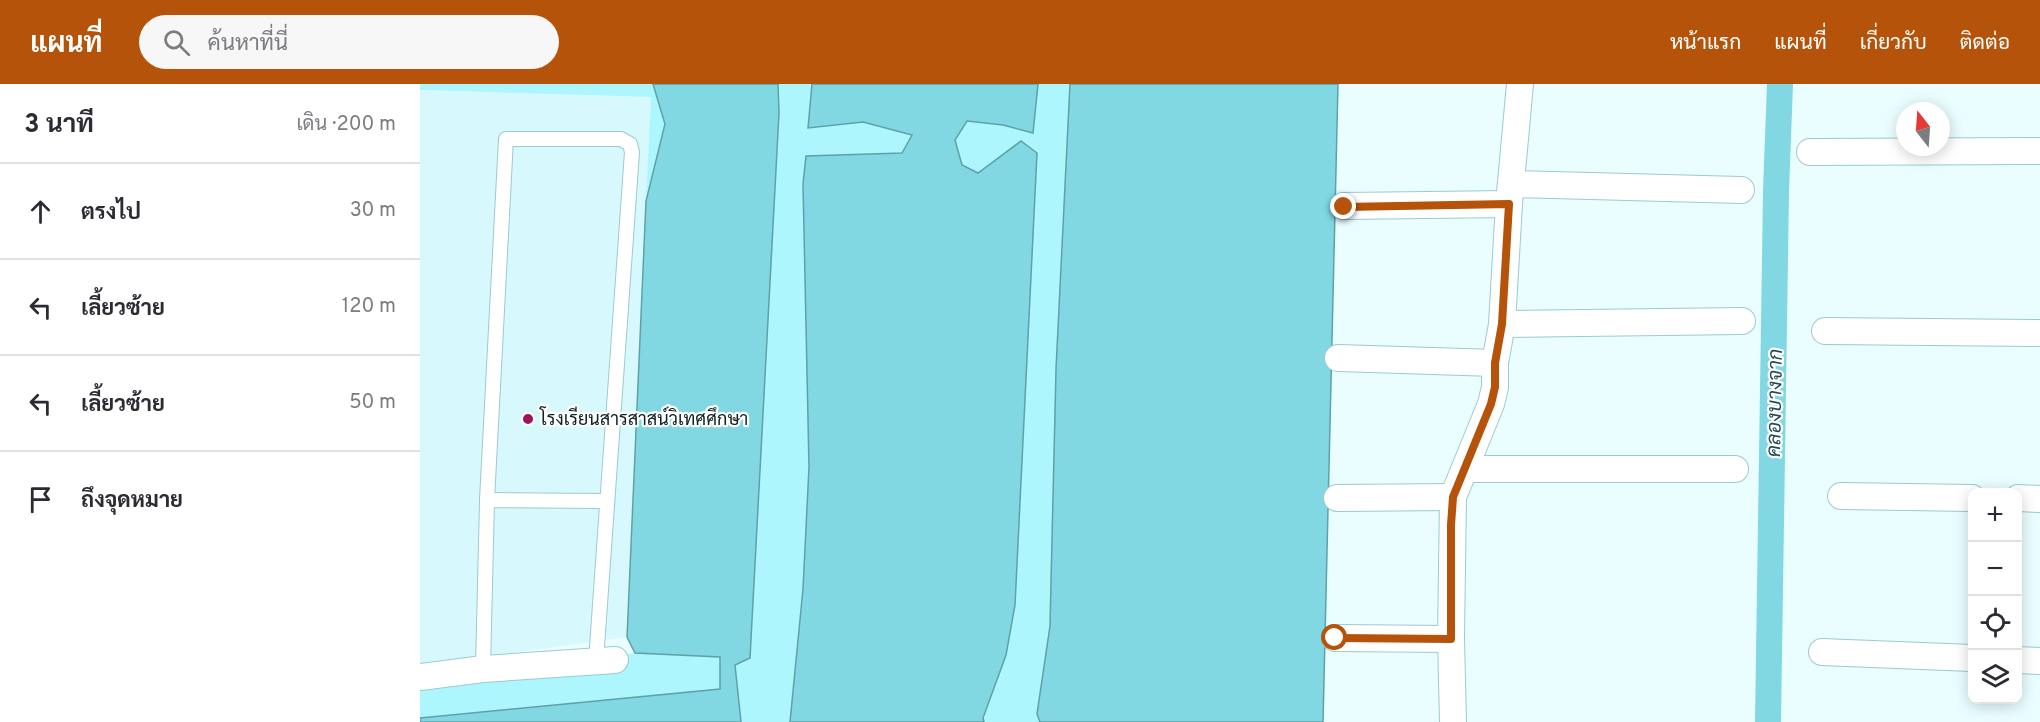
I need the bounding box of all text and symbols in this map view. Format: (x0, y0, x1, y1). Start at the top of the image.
search box (139, 15, 559, 69)
icon: search (160, 26, 193, 59)
text: แผนที่ (30, 27, 103, 63)
text: หน้าแรก (1670, 30, 1741, 57)
text: แผนที่ (1774, 30, 1827, 57)
text: เกี่ยวกับ (1860, 30, 1927, 57)
text: ติดต่อ (1960, 30, 2010, 57)
text: ค้นหาที่นี่ (208, 31, 288, 58)
north arrow (1896, 102, 1950, 156)
text: 3 นาที (24, 109, 94, 142)
text: เดิน · 200 m (296, 112, 396, 138)
route end (1330, 193, 1356, 219)
icon: ahead (24, 195, 57, 228)
text: 30 m (350, 198, 396, 224)
text: ตรงไป (81, 200, 141, 227)
icon: left (24, 291, 57, 324)
text: 120 m (342, 294, 396, 320)
text: เลี้ยวซ้าย (81, 296, 165, 323)
water label: คลองบางจาก (1762, 349, 1790, 458)
icon: left (24, 387, 57, 420)
text: 50 m (349, 390, 396, 416)
text: เลี้ยวซ้าย (81, 392, 165, 419)
place label: โรงเรียนสารสาสน์วิเทศศึกษา (539, 406, 748, 432)
marker: โรงเรียนสารสาสน์วิเทศศึกษา (521, 412, 535, 426)
icon: arrive (24, 483, 57, 516)
text: ถึงจุดหมาย (81, 488, 183, 515)
map controls (1968, 488, 2022, 704)
button: + (1968, 488, 2022, 542)
button: − (1968, 542, 2022, 596)
button: locate (1968, 596, 2022, 650)
route start (1321, 624, 1347, 650)
button: layers (1968, 650, 2022, 704)

